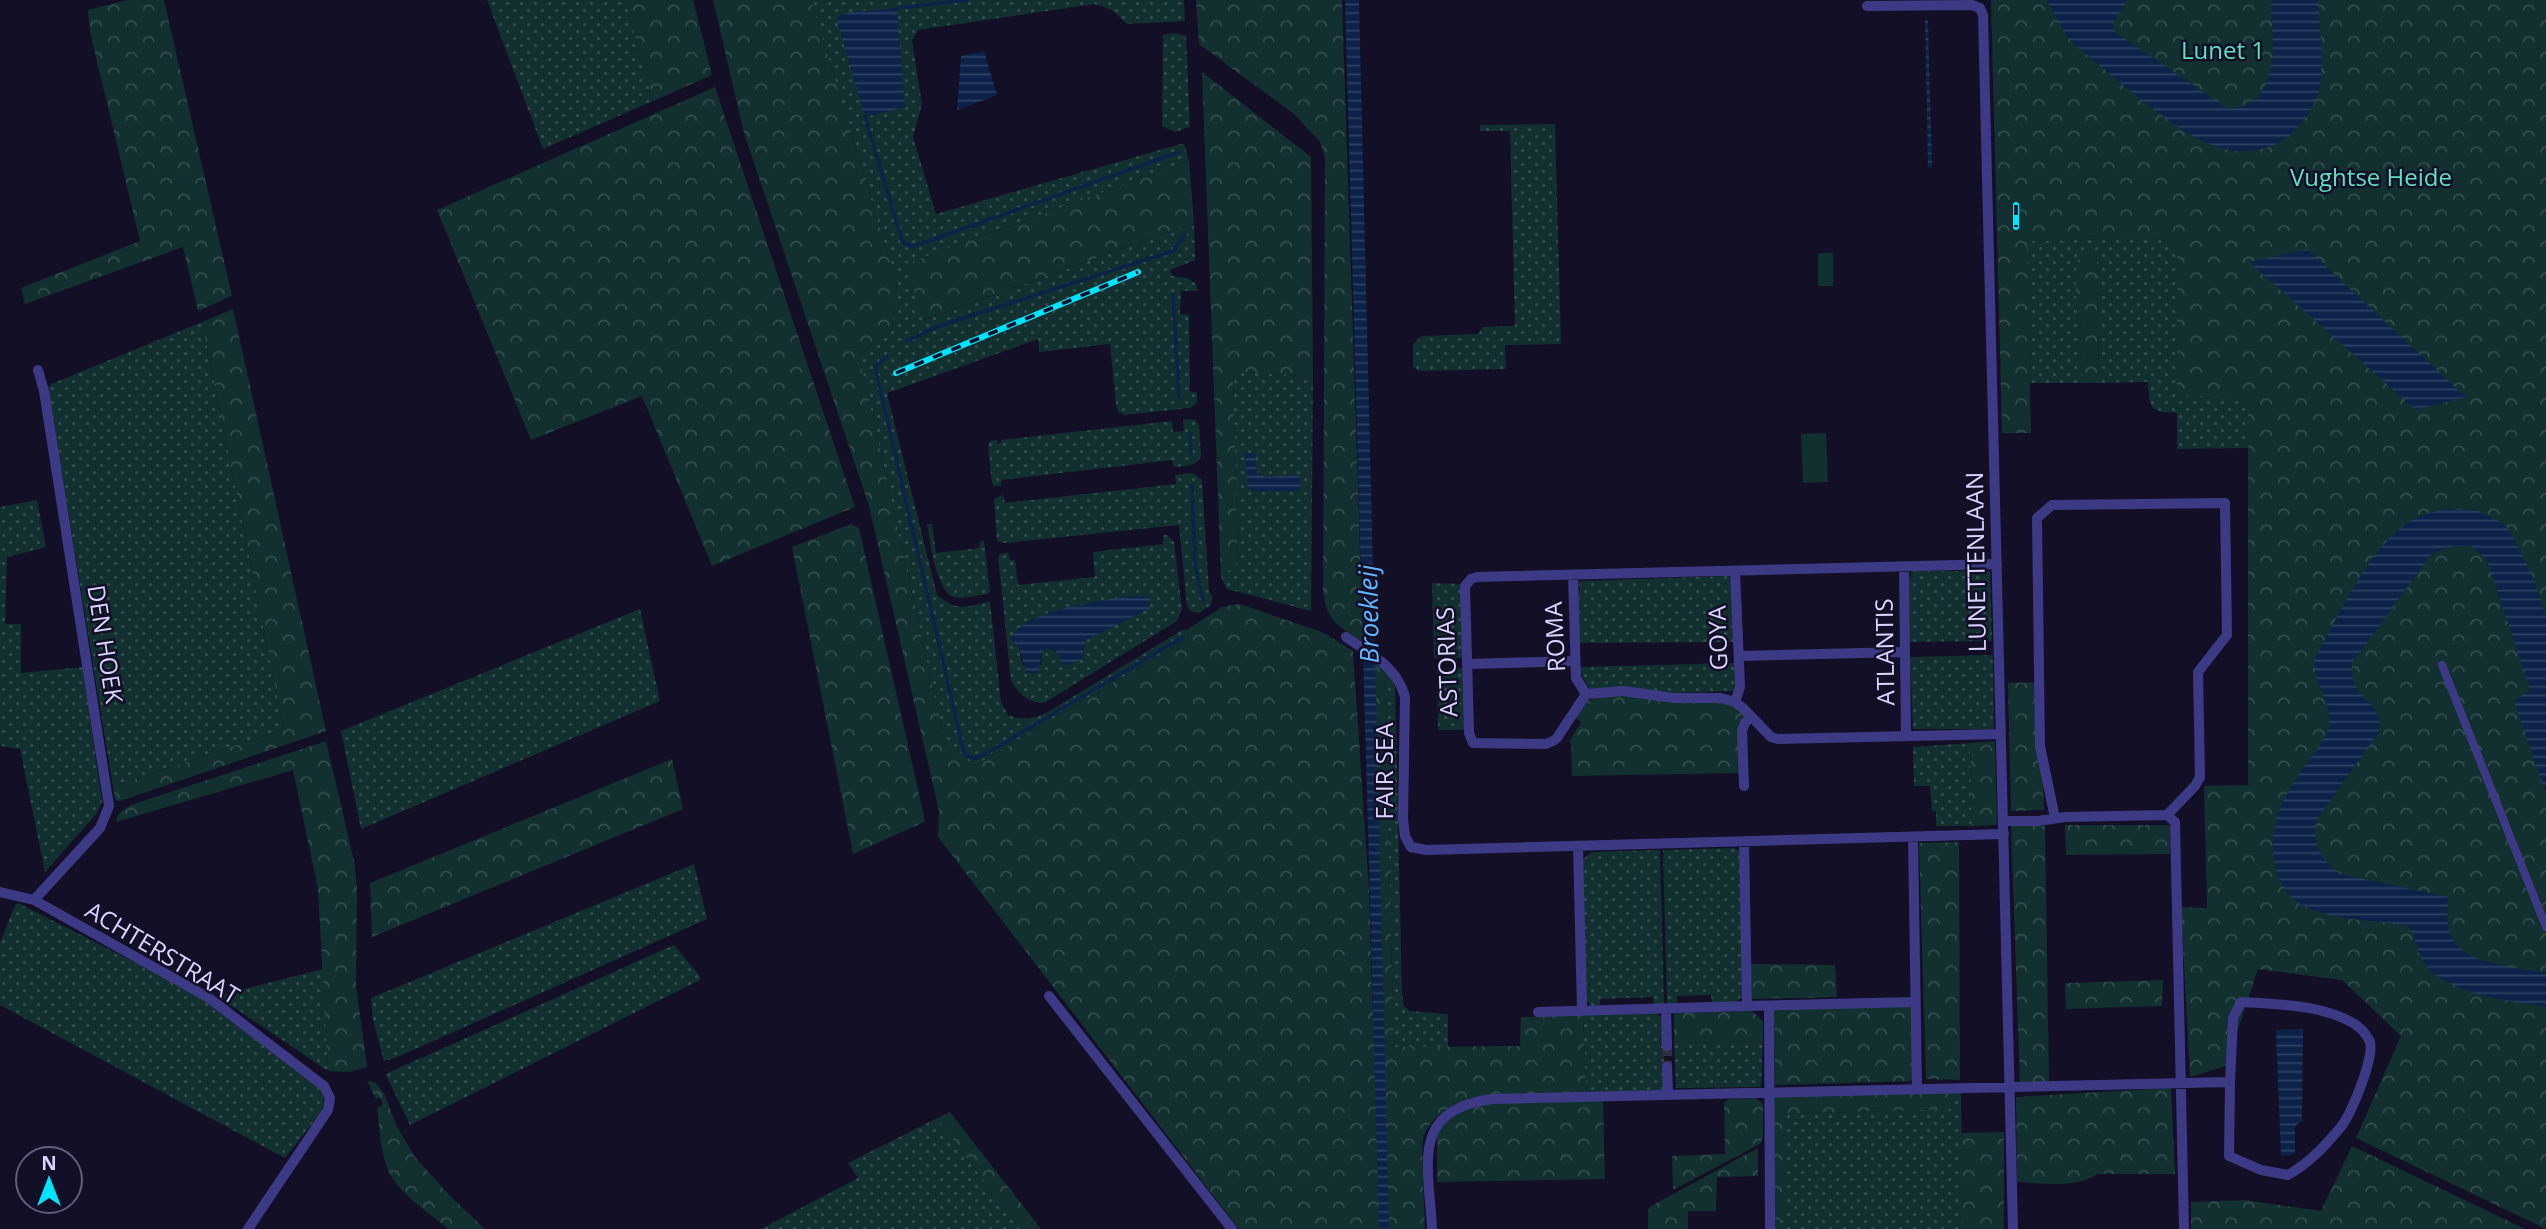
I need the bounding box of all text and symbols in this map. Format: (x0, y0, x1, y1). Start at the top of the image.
park label: Lunet 1 (2181, 33, 2265, 66)
park label: Vughtse Heide (2290, 160, 2452, 193)
street label: LUNETTENLAAN (1957, 472, 1993, 652)
water label: Broekleij (1349, 564, 1387, 664)
street label: DEN HOEK (80, 582, 132, 706)
street label: ATLANTIS (1867, 598, 1901, 706)
street label: ROMA (1536, 600, 1572, 673)
street label: GOYA (1699, 604, 1735, 671)
street label: ASTORIAS (1428, 606, 1464, 718)
street label: FAIR SEA (1367, 722, 1400, 819)
street label: ACHTERSTRAAT (80, 893, 246, 1011)
north arrow (14, 1145, 84, 1215)
text: N (41, 1150, 57, 1176)

